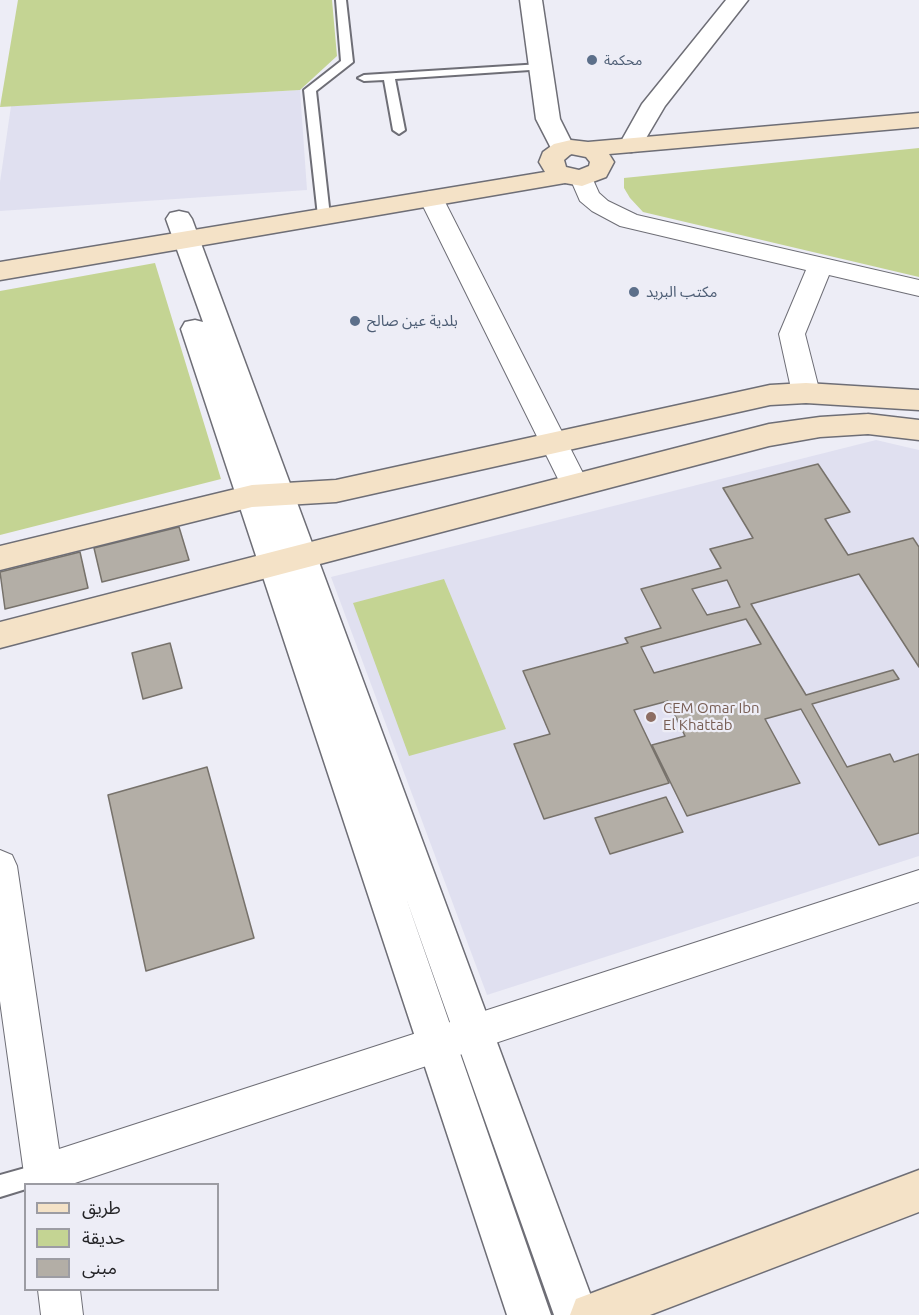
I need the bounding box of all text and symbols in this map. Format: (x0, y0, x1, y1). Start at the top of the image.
place label: محكمة (604, 52, 642, 68)
marker: محكمة (585, 53, 599, 67)
place label: مكتب البريد (646, 283, 717, 301)
marker: مكتب البريد (627, 285, 641, 299)
place label: بلدية عين صالح (367, 312, 458, 330)
marker: بلدية عين صالح (348, 314, 362, 328)
place label: CEM Omar Ibn El Khattab (663, 699, 760, 734)
marker: CEM Omar Ibn El Khattab (644, 710, 658, 724)
legend (24, 1183, 219, 1291)
text: طريق (82, 1197, 121, 1217)
text: حديقة (82, 1227, 125, 1247)
text: مبنى (82, 1257, 117, 1277)

